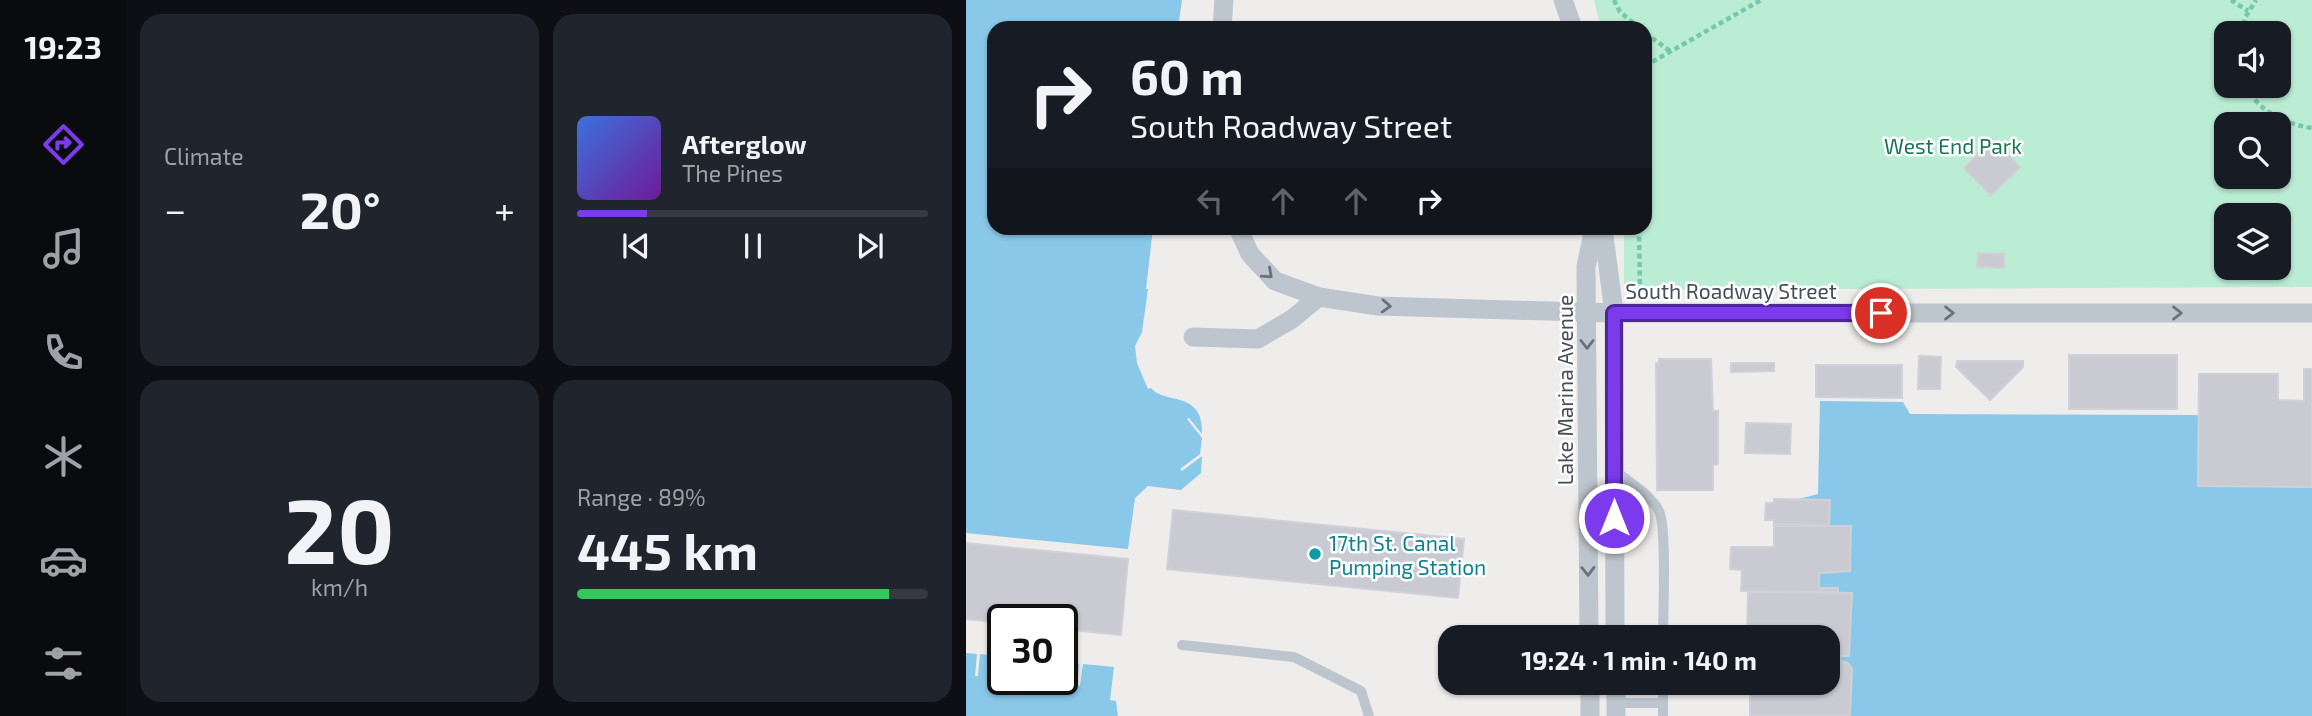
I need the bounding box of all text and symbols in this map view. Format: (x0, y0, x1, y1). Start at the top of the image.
map controls (2214, 21, 2291, 280)
button: sound (2214, 21, 2291, 98)
text: 19:23 (24, 27, 102, 65)
text: 60 m (1130, 46, 1244, 105)
icon: right (1015, 49, 1106, 140)
text: South Roadway Street (1130, 106, 1452, 144)
button: search (2214, 112, 2291, 189)
icon: directions (39, 120, 88, 169)
text: Afterglow (682, 128, 807, 159)
park label: West End Park (1884, 133, 2022, 158)
text: Climate (164, 142, 244, 170)
text: The Pines (682, 159, 783, 187)
text: 20° (300, 177, 381, 239)
icon: left (1191, 182, 1229, 220)
icon: ahead (1264, 182, 1302, 220)
icon: ahead (1337, 182, 1375, 220)
icon: right (1410, 182, 1448, 220)
text: − (164, 186, 186, 232)
text: + (494, 186, 515, 232)
button: layers (2214, 203, 2291, 280)
icon: music (39, 224, 88, 273)
icon: previous (617, 227, 655, 265)
icon: pause (734, 227, 772, 265)
icon: next (851, 227, 889, 265)
one-way arrow (1260, 266, 1273, 278)
street label: South Roadway Street (1625, 278, 1837, 303)
pin (1851, 283, 1911, 343)
icon: arrive (1862, 294, 1900, 332)
street label: Lake Marina Avenue (1552, 295, 1577, 485)
one-way arrow (1381, 298, 1392, 313)
one-way arrow (1944, 305, 1955, 321)
one-way arrow (2172, 305, 2182, 321)
icon: phone (39, 328, 88, 377)
one-way arrow (1579, 339, 1595, 350)
icon: climate (39, 432, 88, 481)
text: 20 (284, 473, 395, 582)
position arrow (1577, 481, 1651, 555)
text: Range · 89% (577, 483, 706, 511)
text: 445 km (577, 518, 758, 580)
place label: 17th St. Canal Pumping Station (1329, 530, 1486, 579)
icon: car (39, 536, 88, 585)
marker: 17th St. Canal Pumping Station (1307, 546, 1323, 562)
one-way arrow (1580, 567, 1596, 577)
text: km/h (311, 573, 368, 601)
speed limit sign: 30 (987, 604, 1078, 695)
icon: filters (39, 639, 88, 688)
text: 19:24 · 1 min · 140 m (1521, 644, 1757, 675)

